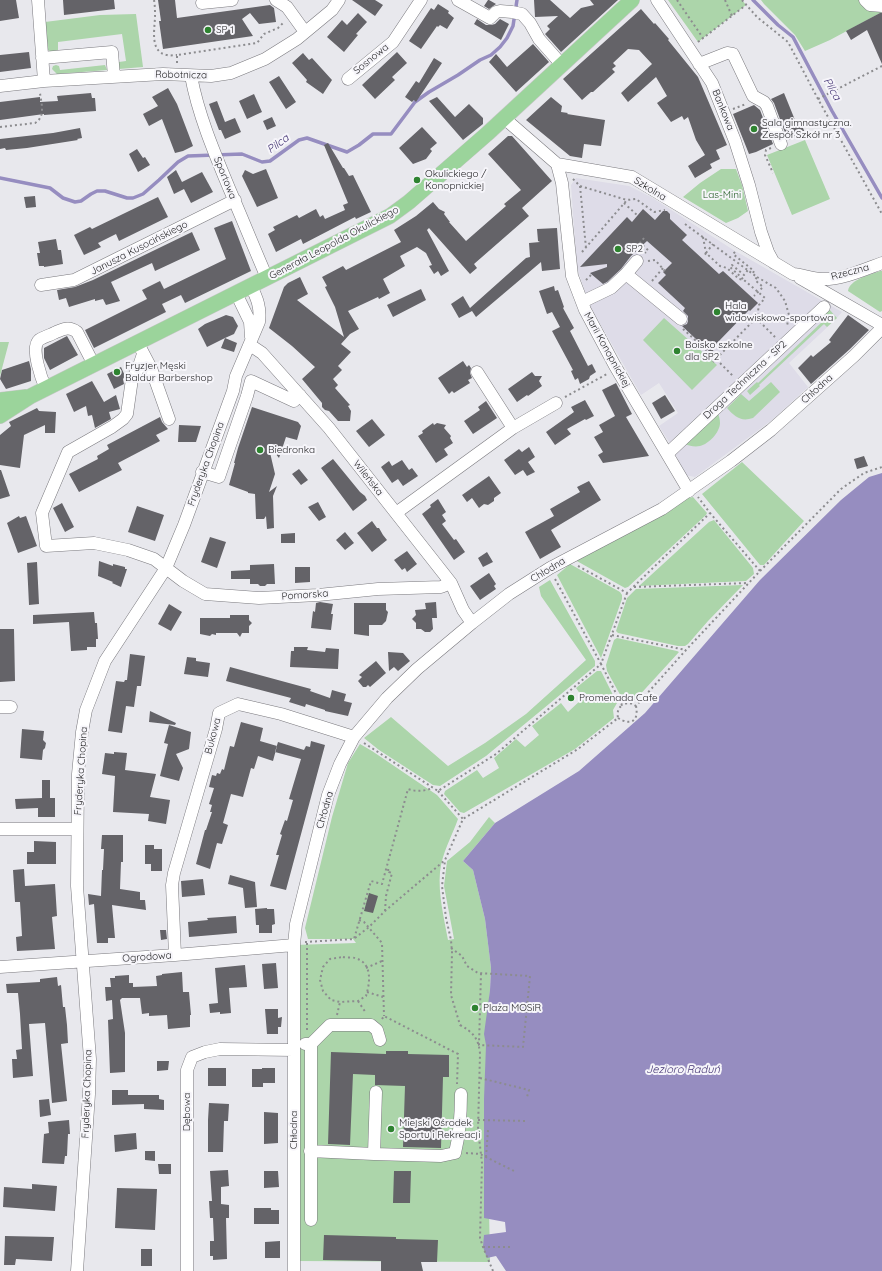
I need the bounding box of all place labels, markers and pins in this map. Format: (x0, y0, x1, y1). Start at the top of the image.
place label: SP 1 (216, 24, 234, 36)
marker: SP 1 (203, 25, 213, 35)
place label: Sala gimnastyczna. Zespół Szkół nr 3 (762, 117, 851, 140)
marker: Sala gimnastyczna. Zespół Szkół nr 3 (749, 124, 759, 134)
place label: Okulickiego / Konopnickiej (425, 168, 486, 192)
marker: Okulickiego / Konopnickiej (412, 175, 422, 185)
place label: SP2 (626, 243, 643, 255)
marker: SP2 (613, 244, 623, 254)
place label: Hala widowiskowo-sportowa (725, 300, 833, 324)
marker: Hala widowiskowo-sportowa (712, 307, 722, 317)
place label: Boisko szkolne dla SP2 (685, 339, 753, 362)
marker: Boisko szkolne dla SP2 (672, 346, 682, 356)
place label: Fryzjer Męski Baldur Barbershop (125, 360, 213, 384)
marker: Fryzjer Męski Baldur Barbershop (112, 367, 122, 377)
place label: Biedronka (268, 444, 315, 456)
marker: Biedronka (255, 445, 265, 455)
place label: Promenada Cafe (579, 692, 658, 704)
marker: Promenada Cafe (566, 693, 576, 703)
place label: Plaża MOSiR (483, 1002, 541, 1014)
marker: Plaża MOSiR (470, 1003, 480, 1013)
place label: Miejski Ośrodek Sportu i Rekreacji (399, 1117, 480, 1140)
marker: Miejski Ośrodek Sportu i Rekreacji (386, 1124, 396, 1134)

